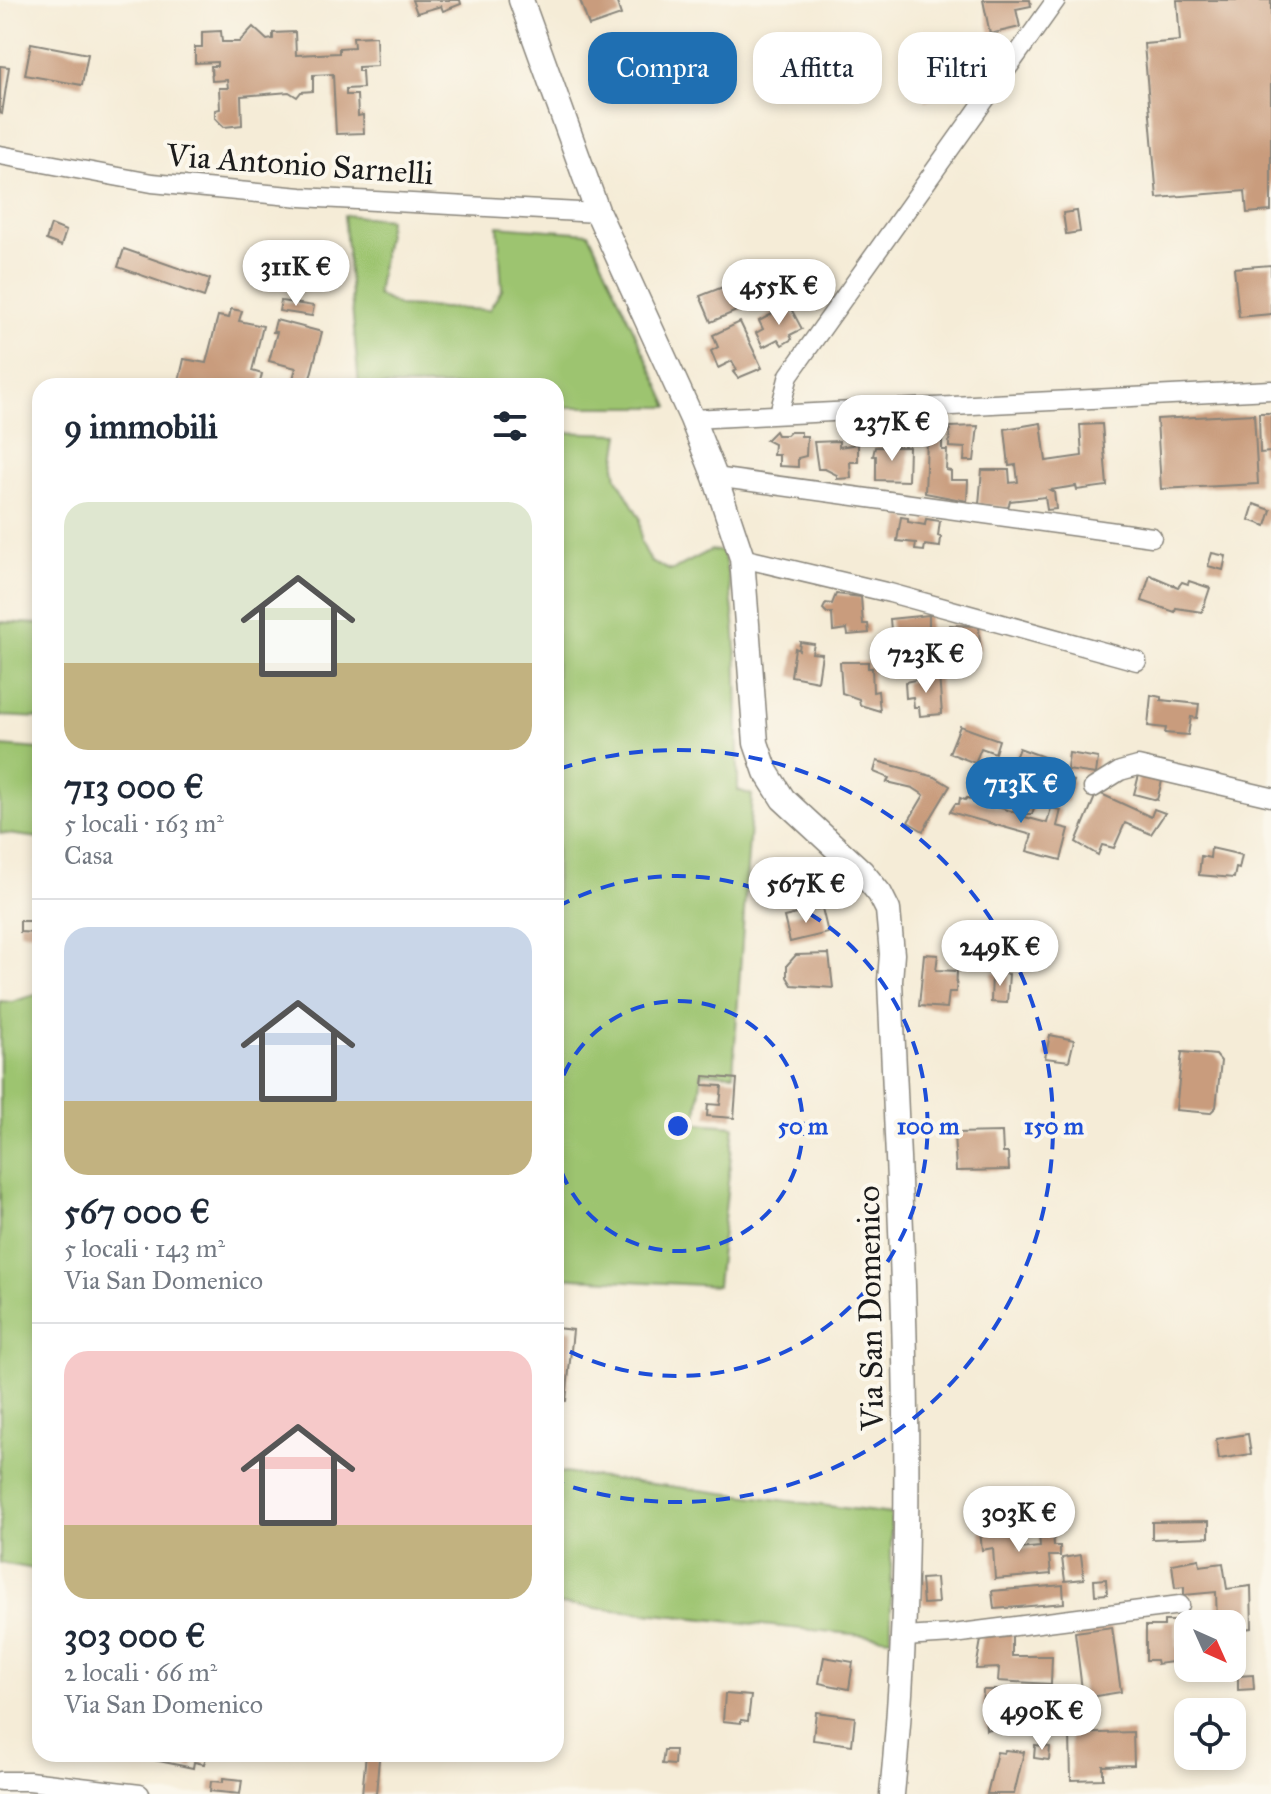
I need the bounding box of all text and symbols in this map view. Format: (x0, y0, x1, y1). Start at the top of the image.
chip: Compra (588, 32, 737, 104)
chip: Affitta (753, 32, 882, 104)
chip: Filtri (898, 32, 1015, 104)
street label: Via Antonio Sarnelli (164, 136, 435, 193)
pin: 311K € (231, 240, 361, 308)
text: 311K € (261, 250, 331, 282)
pin: 455K € (714, 259, 844, 327)
text: 455K € (740, 269, 818, 301)
pin: 237K € (827, 395, 957, 463)
icon: filters (488, 404, 532, 448)
text: 237K € (854, 405, 930, 437)
text: 9 immobili (64, 406, 218, 447)
icon: home (226, 554, 370, 698)
pin: 723K € (861, 627, 991, 695)
text: 723K € (888, 637, 964, 669)
pin: 713K € (956, 757, 1086, 825)
text: 713 000 € (64, 766, 204, 807)
text: 713K € (984, 767, 1058, 799)
text: 5 locali · 163 m² (64, 807, 224, 839)
text: Casa (64, 839, 113, 871)
pin: 567K € (741, 857, 871, 925)
text: 567K € (766, 867, 846, 899)
pin: 249K € (935, 920, 1065, 988)
text: 249K € (959, 930, 1041, 962)
icon: home (226, 979, 370, 1123)
text: 50 m (778, 1111, 829, 1141)
text: 100 m (897, 1111, 960, 1141)
text: 150 m (1024, 1111, 1085, 1141)
centre of rings (664, 1112, 692, 1140)
street label: Via San Domenico (849, 1185, 892, 1432)
text: 567 000 € (64, 1191, 210, 1232)
text: 5 locali · 143 m² (64, 1232, 225, 1264)
text: Via San Domenico (64, 1264, 263, 1296)
icon: home (226, 1403, 370, 1547)
pin: 303K € (954, 1486, 1084, 1554)
text: 303K € (981, 1496, 1057, 1528)
north arrow (1174, 1610, 1246, 1682)
map controls (1174, 1610, 1246, 1770)
text: 303 000 € (64, 1615, 206, 1656)
text: 2 locali · 66 m² (64, 1656, 217, 1688)
pin: 490K € (977, 1684, 1107, 1752)
text: Via San Domenico (64, 1688, 263, 1720)
text: 490K € (1000, 1694, 1084, 1726)
button: locate (1174, 1698, 1246, 1770)

